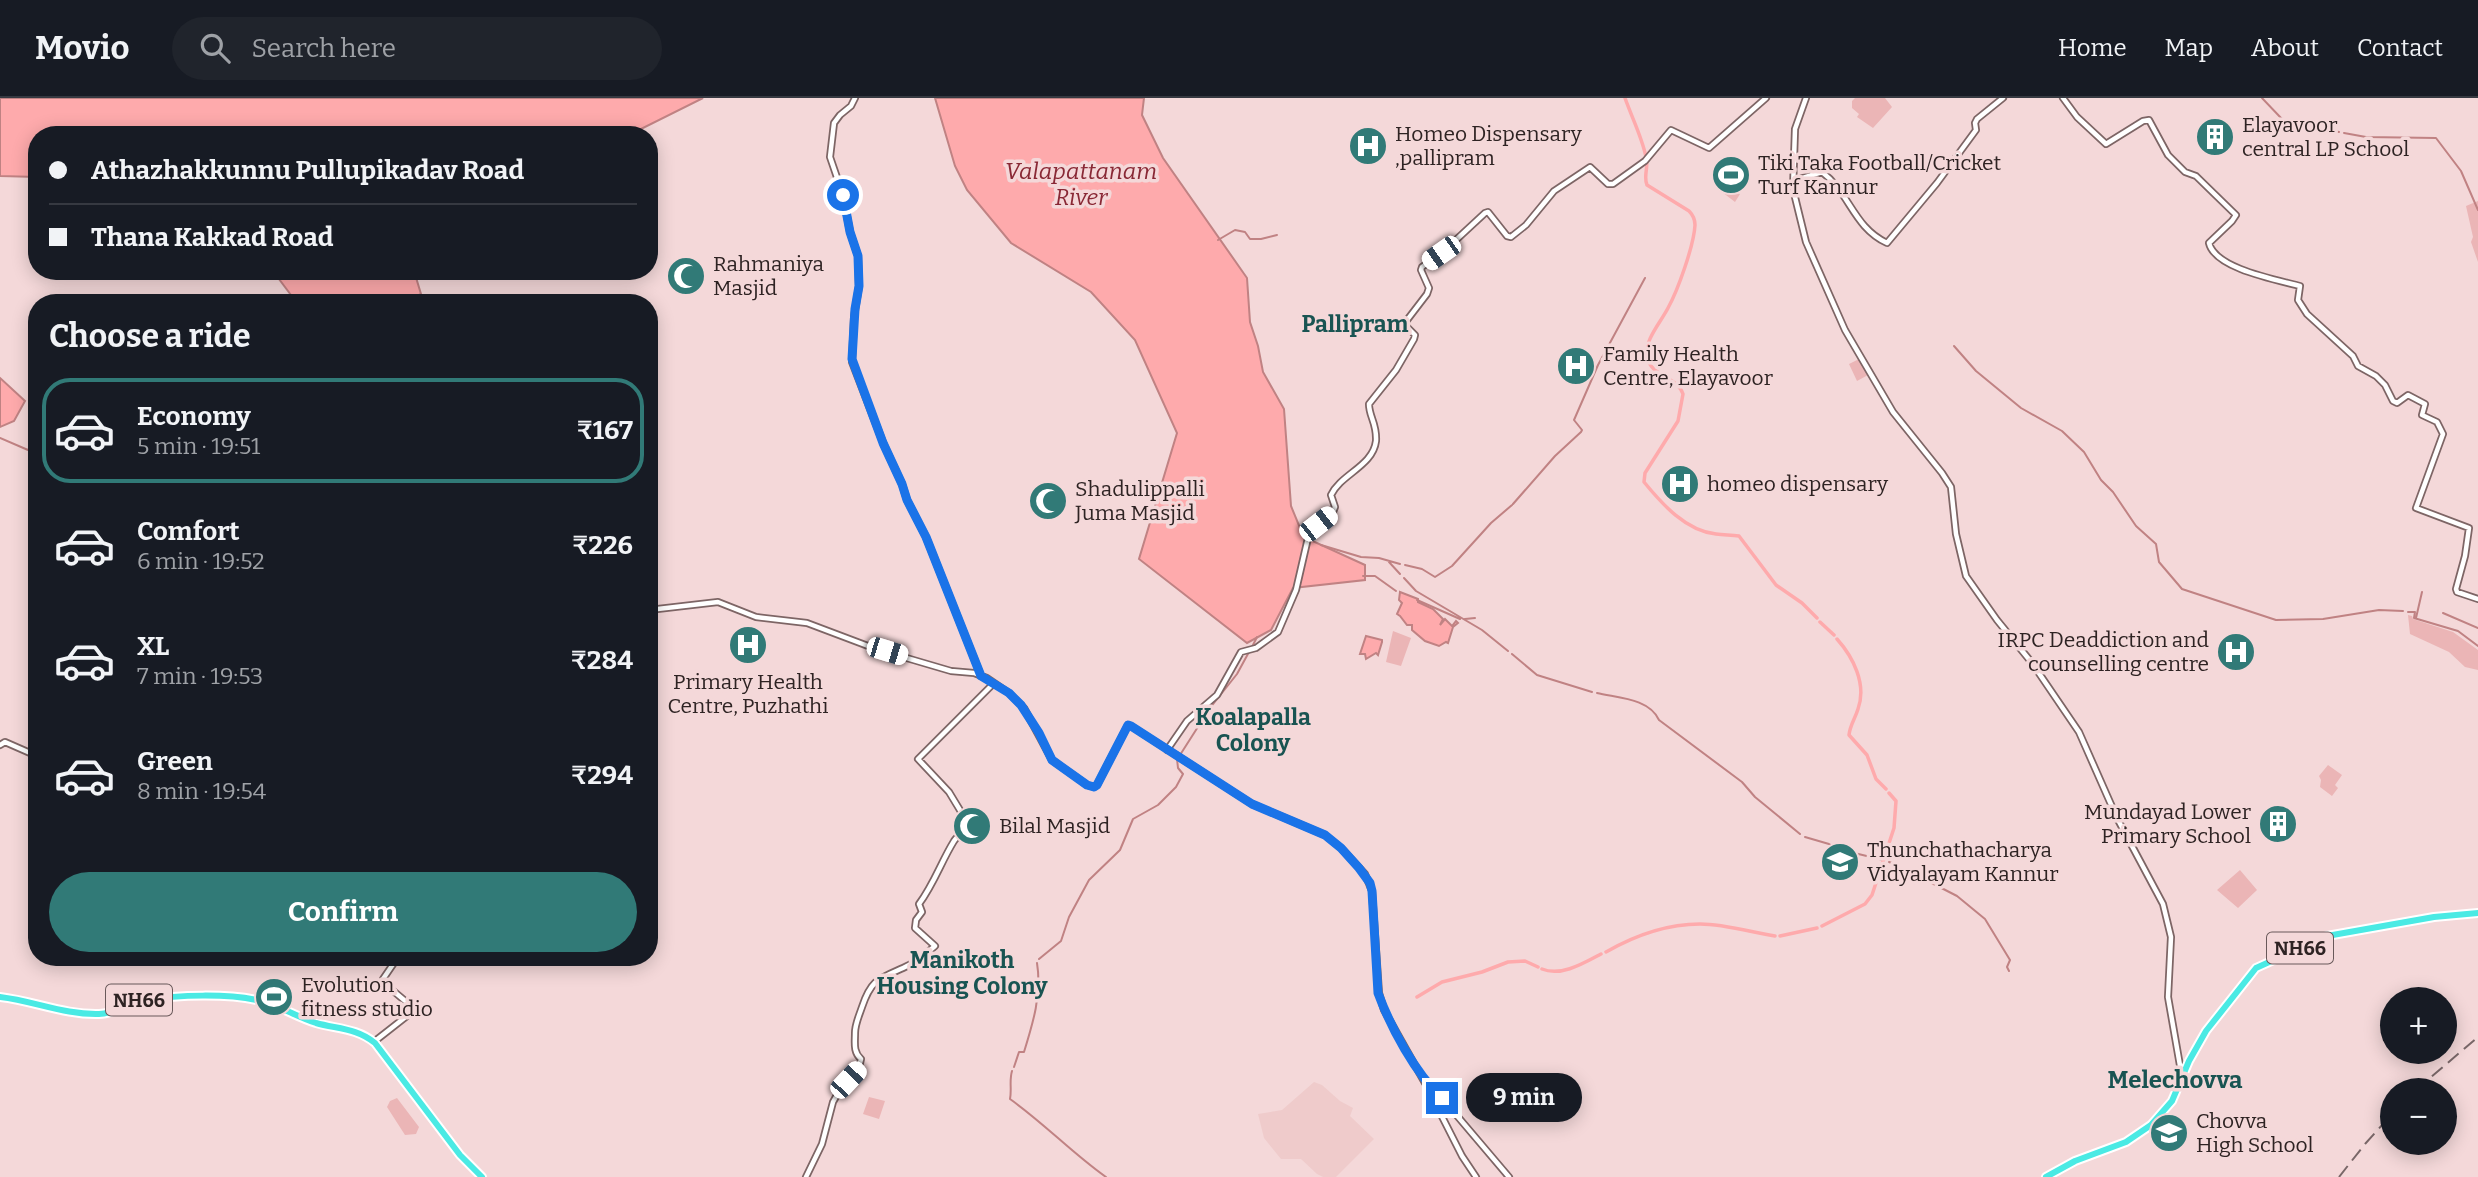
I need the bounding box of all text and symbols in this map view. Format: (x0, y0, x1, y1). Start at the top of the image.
search box (172, 17, 662, 80)
text: Movio (35, 28, 130, 68)
icon: search (196, 29, 234, 67)
text: Search here (252, 33, 396, 64)
text: Home (2058, 34, 2127, 62)
text: Map (2165, 34, 2213, 62)
text: About (2251, 34, 2319, 62)
text: Contact (2357, 34, 2443, 62)
place label: Elayavoor central LP School (2242, 112, 2409, 162)
building icon: Elayavoor central LP School (2194, 116, 2236, 158)
place label: Homeo Dispensary ,pallipram (1395, 121, 1583, 171)
hospital icon: Homeo Dispensary ,pallipram (1347, 125, 1389, 167)
place label: Tiki Taka Football/Cricket Turf Kannur (1758, 150, 2002, 200)
sports icon: Tiki Taka Football/Cricket Turf Kannur (1710, 154, 1752, 196)
text: Athazhakkunnu Pullupikadav Road (91, 155, 524, 186)
water label: Valapattanam River (1005, 157, 1157, 211)
route start (827, 179, 859, 211)
text: Thana Kakkad Road (91, 222, 334, 253)
car (1418, 232, 1465, 274)
place label: Rahmaniya Masjid (713, 251, 824, 301)
mosque icon: Rahmaniya Masjid (665, 255, 707, 297)
district label: Pallipram (1301, 310, 1409, 338)
text: Choose a ride (49, 317, 250, 355)
place label: Family Health Centre, Elayavoor (1603, 341, 1773, 391)
hospital icon: Family Health Centre, Elayavoor (1555, 345, 1597, 387)
icon: car (53, 399, 116, 462)
text: Economy (137, 401, 251, 432)
text: ₹167 (577, 415, 633, 446)
text: 5 min · 19:51 (137, 432, 260, 460)
hospital icon: homeo dispensary (1659, 463, 1701, 505)
place label: homeo dispensary (1707, 471, 1889, 497)
place label: Shadulippalli Juma Masjid (1074, 476, 1205, 526)
mosque icon: Shadulippalli Juma Masjid (1027, 480, 1069, 522)
car (1295, 503, 1342, 545)
icon: car (53, 514, 116, 577)
text: Comfort (137, 516, 240, 547)
text: ₹226 (572, 530, 633, 561)
text: 6 min · 19:52 (137, 547, 265, 575)
hospital icon: Primary Health Centre, Puzhathi (727, 624, 769, 666)
place label: IRPC Deaddiction and counselling centre (1997, 627, 2209, 677)
icon: car (53, 629, 116, 692)
text: XL (137, 631, 169, 662)
hospital icon: IRPC Deaddiction and counselling centre (2215, 631, 2257, 673)
car (864, 635, 911, 667)
text: ₹284 (571, 645, 633, 676)
text: 7 min · 19:53 (137, 662, 263, 690)
place label: Primary Health Centre, Puzhathi (668, 669, 828, 719)
district label: Koalapalla Colony (1195, 703, 1311, 757)
icon: car (53, 744, 116, 807)
text: Green (137, 746, 213, 777)
text: ₹294 (571, 760, 633, 791)
text: 8 min · 19:54 (137, 777, 266, 805)
place label: Mundayad Lower Primary School (2084, 799, 2251, 849)
building icon: Mundayad Lower Primary School (2257, 803, 2299, 845)
mosque icon: Bilal Masjid (951, 805, 993, 847)
place label: Bilal Masjid (999, 813, 1110, 839)
place label: Thunchathacharya Vidyalayam Kannur (1867, 837, 2059, 887)
school or university icon: Thunchathacharya Vidyalayam Kannur (1819, 841, 1861, 883)
button: Confirm (49, 872, 637, 952)
road number: NH66 (2267, 932, 2333, 964)
district label: Manikoth Housing Colony (876, 946, 1048, 1000)
place label: Evolution fitness studio (301, 972, 433, 1022)
sports icon: Evolution fitness studio (253, 976, 295, 1018)
road number: NH66 (106, 985, 172, 1016)
map controls (2380, 987, 2457, 1155)
button: + (2380, 987, 2457, 1064)
car (826, 1057, 871, 1103)
district label: Melechovva (2107, 1066, 2243, 1094)
callout: 9 min (1466, 1074, 1582, 1122)
button: − (2380, 1078, 2457, 1155)
route end (1426, 1082, 1458, 1114)
text: 9 min (1493, 1083, 1555, 1111)
place label: Chovva High School (2196, 1108, 2314, 1158)
school or university icon: Chovva High School (2148, 1112, 2190, 1154)

